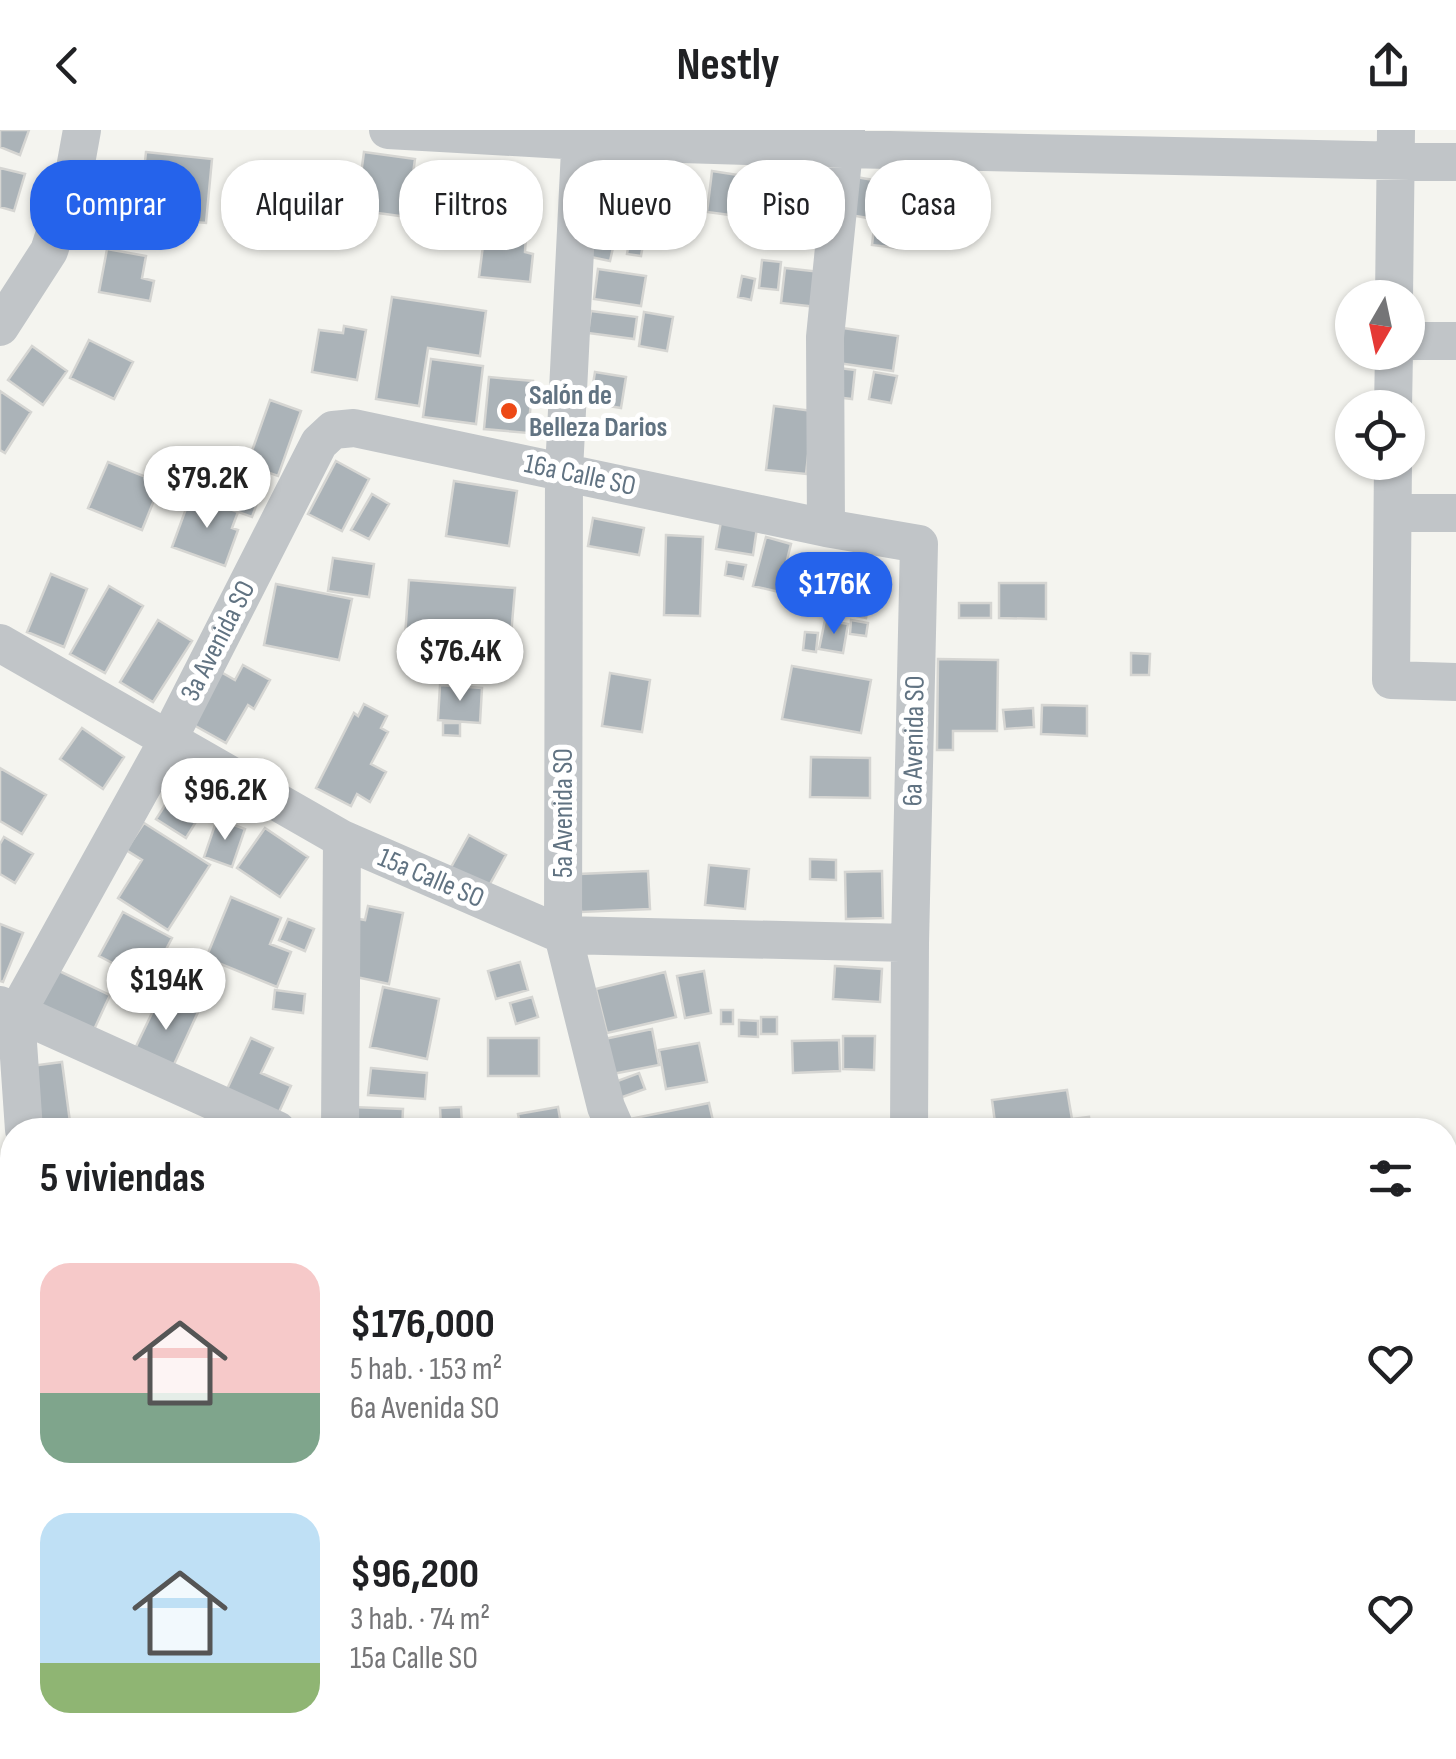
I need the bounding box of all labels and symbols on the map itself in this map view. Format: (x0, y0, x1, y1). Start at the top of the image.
north arrow (1335, 280, 1425, 370)
place label: Salón de Belleza Darios (529, 379, 667, 444)
marker: Salón de Belleza Darios (498, 400, 520, 422)
pin: $79.2K (126, 446, 288, 531)
street label: 16a Calle SO (521, 447, 639, 503)
pin: $176K (764, 552, 904, 637)
street label: 3a Avenida SO (174, 575, 262, 707)
pin: $76.4K (379, 619, 541, 704)
street label: 6a Avenida SO (896, 675, 932, 807)
street label: 5a Avenida SO (547, 748, 580, 878)
pin: $96.2K (144, 758, 306, 843)
street label: 15a Calle SO (373, 841, 489, 915)
pin: $194K (96, 948, 236, 1033)

